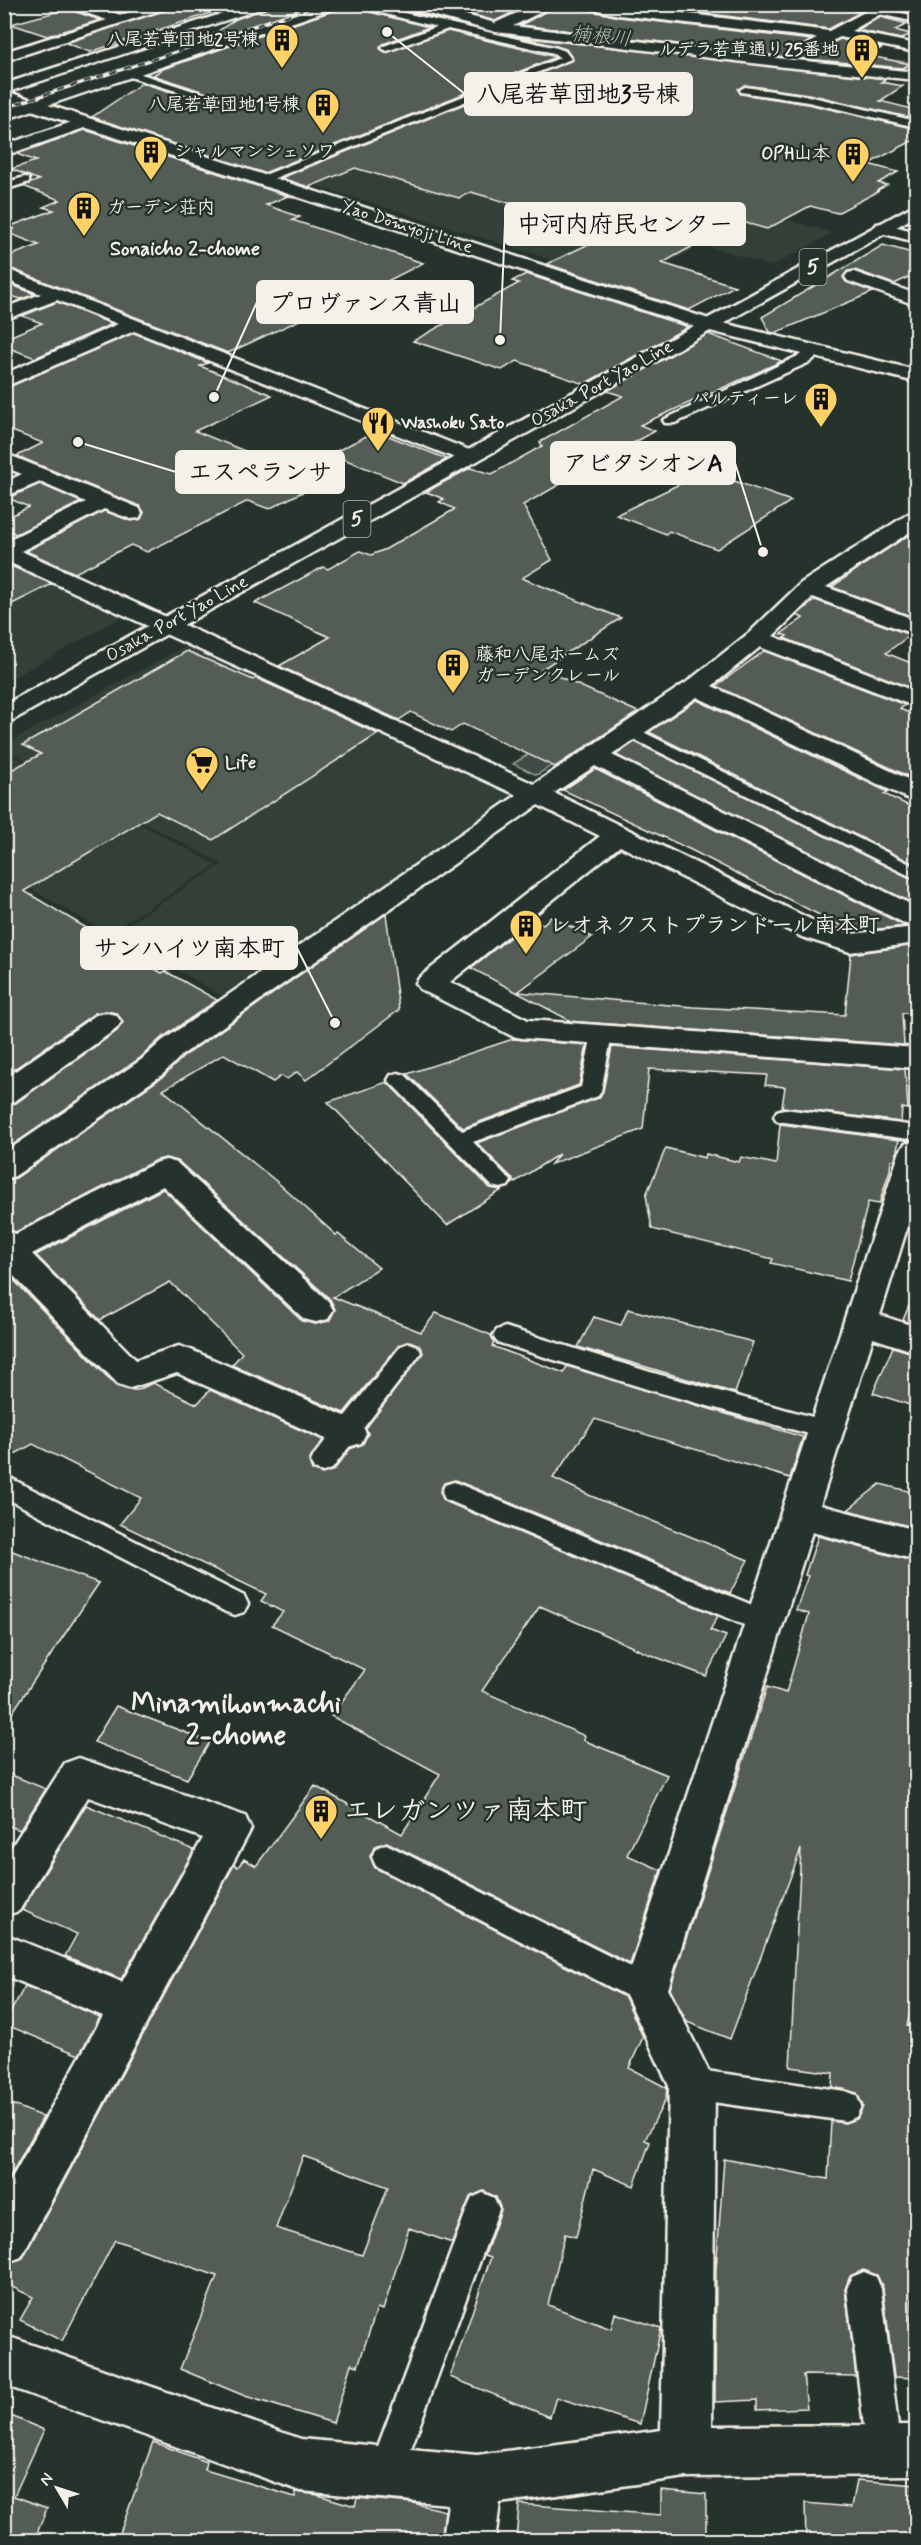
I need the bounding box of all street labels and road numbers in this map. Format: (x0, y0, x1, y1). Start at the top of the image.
street label: Yao Domyoji Line (338, 194, 476, 260)
road number: 5 (800, 249, 826, 285)
street label: Osaka Port Yao Line (527, 335, 677, 433)
road number: 5 (344, 501, 370, 537)
street label: Osaka Port Yao Line (102, 570, 252, 668)

